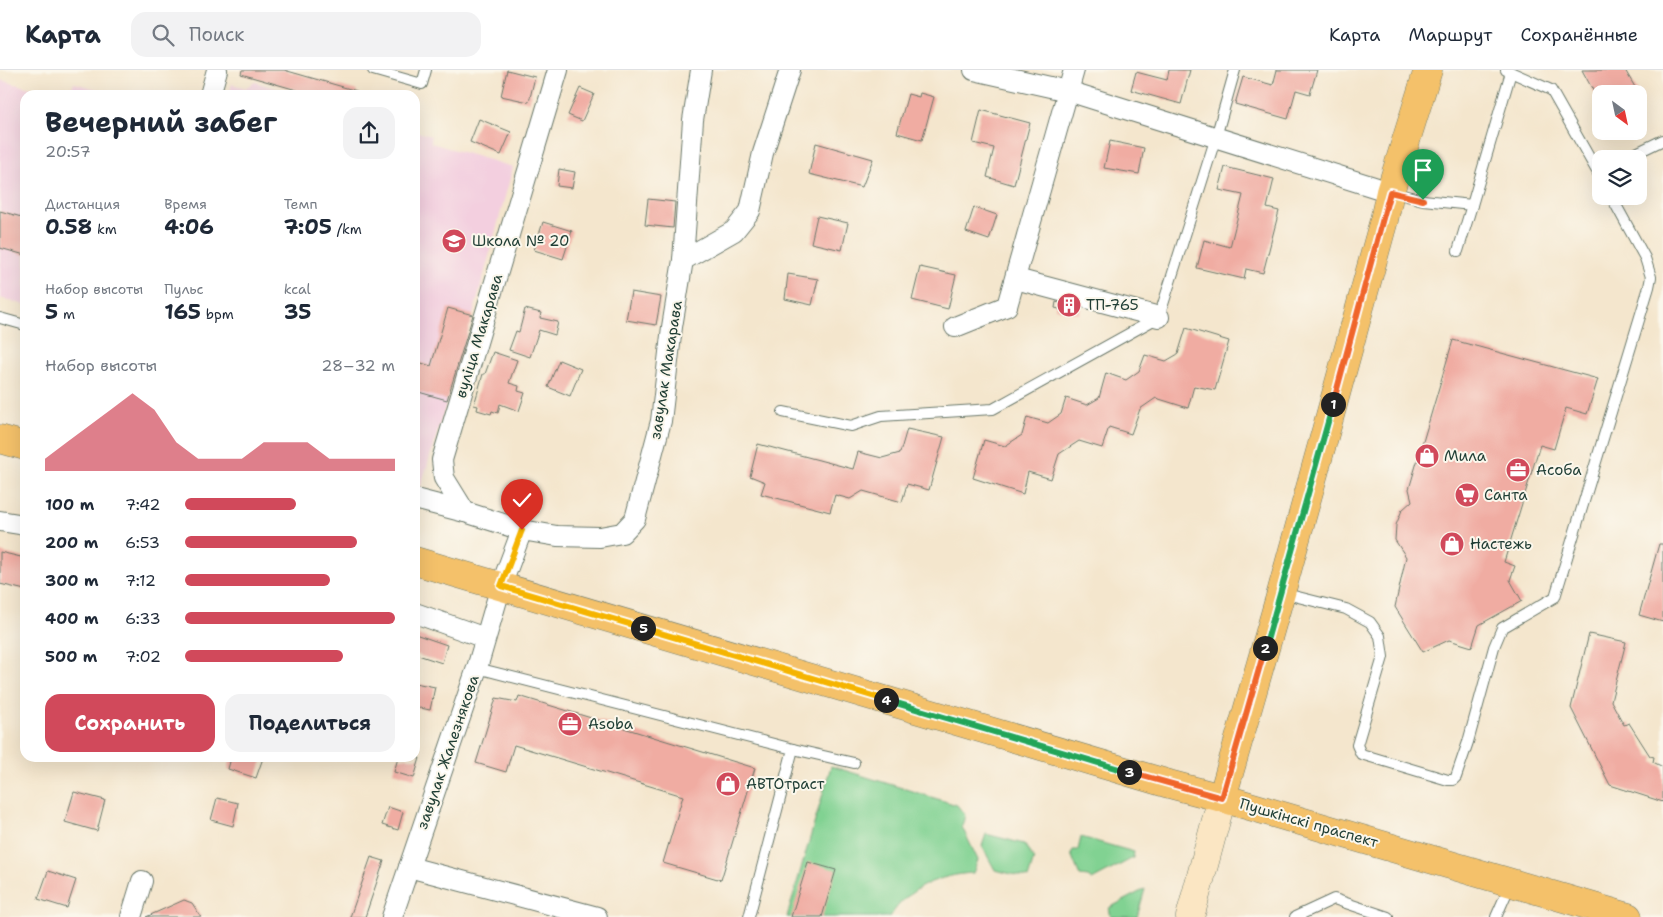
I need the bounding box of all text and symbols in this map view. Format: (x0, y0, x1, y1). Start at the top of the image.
search box (131, 12, 481, 57)
text: Карта (25, 19, 101, 51)
icon: search (149, 21, 177, 49)
text: Поиск (189, 22, 244, 47)
text: Карта (1329, 23, 1380, 47)
text: Маршрут (1408, 23, 1492, 47)
text: Сохранённые (1520, 23, 1638, 47)
north arrow (1592, 85, 1648, 140)
map controls (1592, 85, 1647, 205)
text: Вечерний забег (45, 103, 277, 141)
button: share (343, 107, 395, 159)
text: 20:57 (45, 141, 91, 162)
pin (1402, 149, 1444, 200)
button: layers (1592, 150, 1647, 205)
icon: arrive (1409, 156, 1437, 184)
text: Дистанция (45, 195, 120, 213)
text: Время (164, 195, 207, 213)
text: Темп (284, 195, 318, 213)
text: 0.58 (45, 213, 92, 241)
text: 4:06 (164, 213, 214, 241)
text: 7:05 (284, 213, 332, 241)
text: km (92, 220, 117, 238)
text: /km (332, 220, 362, 238)
school or university icon: Школа № 20 (441, 228, 467, 254)
place label: Школа № 20 (472, 231, 569, 251)
street label: вуліца Макарава (451, 271, 508, 400)
text: Набор высоты (45, 280, 143, 298)
text: Пульс (164, 280, 204, 298)
text: kcal (284, 280, 311, 298)
building icon: ТП-765 (1056, 292, 1082, 318)
place label: ТП-765 (1086, 295, 1139, 315)
text: 5 (45, 298, 58, 326)
text: 165 (164, 298, 201, 326)
text: 35 (284, 298, 311, 326)
street label: завулак Макарава (645, 298, 687, 441)
text: m (58, 305, 75, 323)
text: bpm (201, 305, 234, 323)
text: Набор высоты (45, 355, 157, 376)
text: 28–32 m (321, 355, 395, 376)
pin: 1 (1320, 392, 1346, 416)
text: 1 (1330, 395, 1337, 413)
shop icon: Мила (1414, 443, 1440, 469)
place label: Мила (1444, 446, 1487, 466)
office icon: Асоба (1505, 457, 1531, 483)
place label: Асоба (1536, 460, 1582, 480)
pin (501, 479, 543, 530)
supermarket icon: Санта (1454, 482, 1480, 508)
place label: Санта (1484, 485, 1528, 505)
icon: check (508, 486, 536, 514)
text: 100 m (45, 494, 94, 515)
text: 7:42 (125, 494, 160, 515)
shop icon: Настежь (1439, 531, 1465, 557)
text: 200 m (45, 532, 98, 553)
text: 6:53 (125, 532, 160, 553)
place label: Настежь (1470, 534, 1532, 554)
text: 300 m (45, 570, 99, 591)
text: 7:12 (125, 570, 156, 591)
text: 400 m (45, 608, 99, 629)
text: 6:33 (125, 608, 161, 629)
pin: 5 (630, 616, 656, 640)
text: 5 (639, 619, 648, 637)
pin: 2 (1252, 636, 1278, 660)
text: 2 (1261, 639, 1270, 657)
text: 500 m (45, 646, 97, 667)
text: 7:02 (125, 646, 161, 667)
street label: завулак Жалезнякова (412, 672, 484, 832)
pin: 4 (874, 688, 898, 712)
text: 4 (882, 691, 891, 709)
button: Сохранить (45, 694, 215, 752)
button: Поделиться (225, 694, 395, 752)
office icon: Asoba (557, 711, 583, 737)
place label: Asoba (588, 714, 634, 734)
pin: 3 (1116, 760, 1142, 784)
text: 3 (1125, 763, 1134, 781)
shop icon: АВТОтраст (715, 771, 741, 797)
place label: АВТОтраст (746, 774, 825, 794)
street label: Пушкінскі праспект (1237, 794, 1381, 852)

